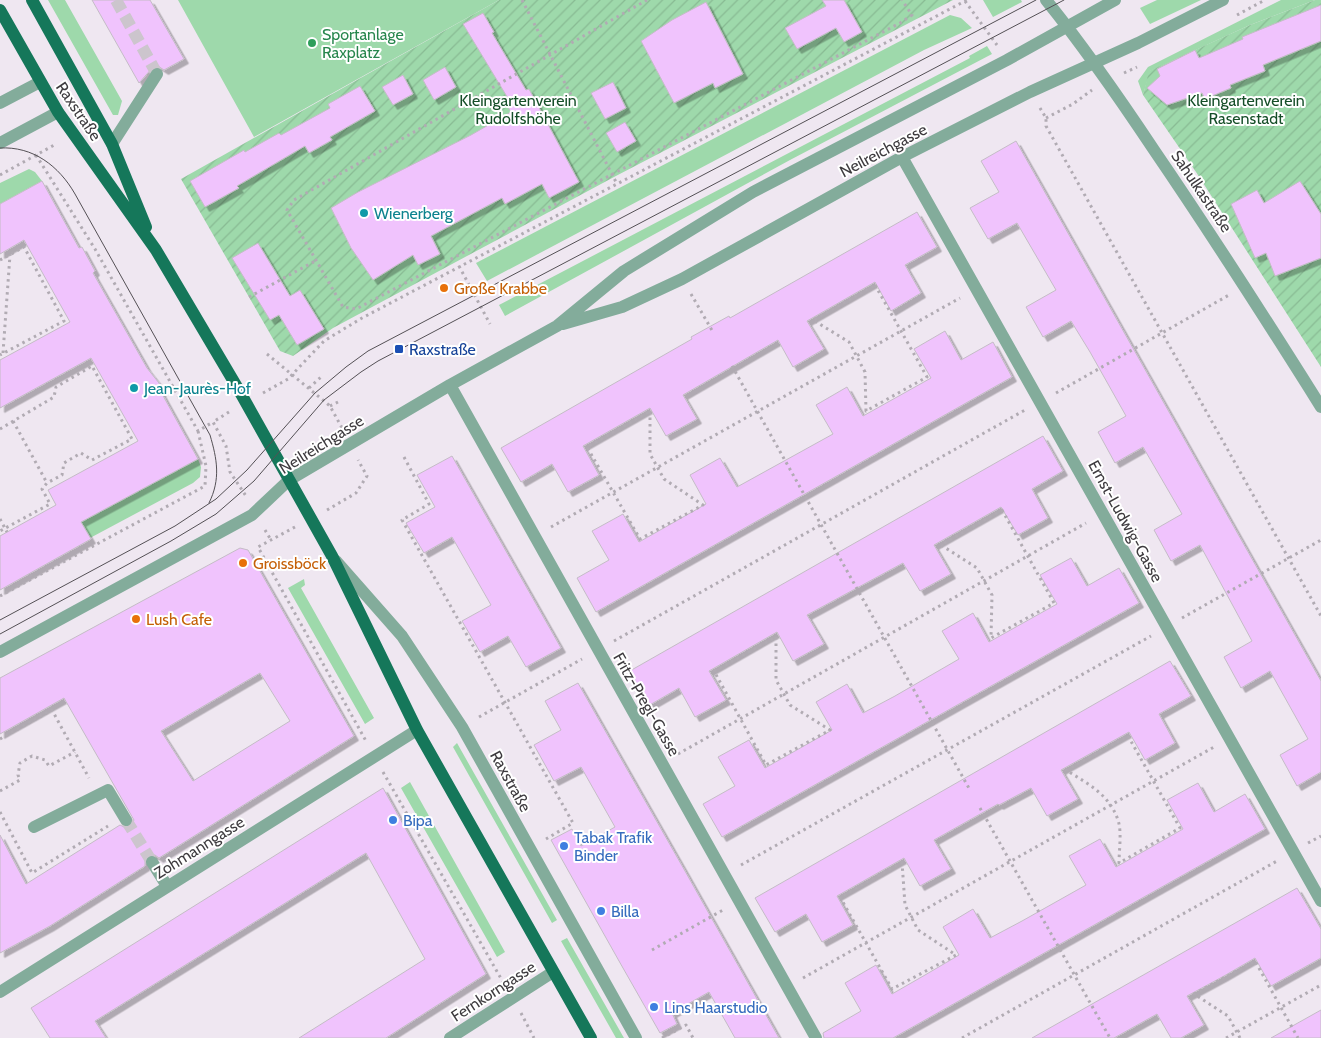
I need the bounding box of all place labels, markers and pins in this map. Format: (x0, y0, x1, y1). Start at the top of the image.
place label: Sportanlage Raxplatz (322, 25, 404, 62)
marker: Sportanlage Raxplatz (306, 37, 318, 49)
place label: Wienerberg (374, 204, 454, 223)
marker: Wienerberg (358, 207, 370, 219)
place label: Große Krabbe (454, 279, 547, 298)
marker: Große Krabbe (438, 282, 450, 294)
place label: Raxstraße (409, 340, 476, 359)
marker: Raxstraße (393, 343, 405, 355)
place label: Jean-Jaurès-Hof (143, 379, 252, 398)
marker: Jean-Jaurès-Hof (128, 382, 140, 394)
place label: Groissböck (253, 554, 327, 573)
marker: Groissböck (237, 557, 249, 569)
place label: Lush Cafe (146, 610, 212, 629)
marker: Lush Cafe (130, 613, 142, 625)
place label: Bipa (403, 811, 433, 830)
marker: Bipa (387, 814, 399, 826)
place label: Tabak Trafik Binder (574, 828, 653, 865)
marker: Tabak Trafik Binder (558, 840, 570, 852)
place label: Billa (611, 902, 639, 921)
marker: Billa (595, 905, 607, 917)
place label: Lins Haarstudio (664, 998, 768, 1017)
marker: Lins Haarstudio (648, 1001, 660, 1013)

